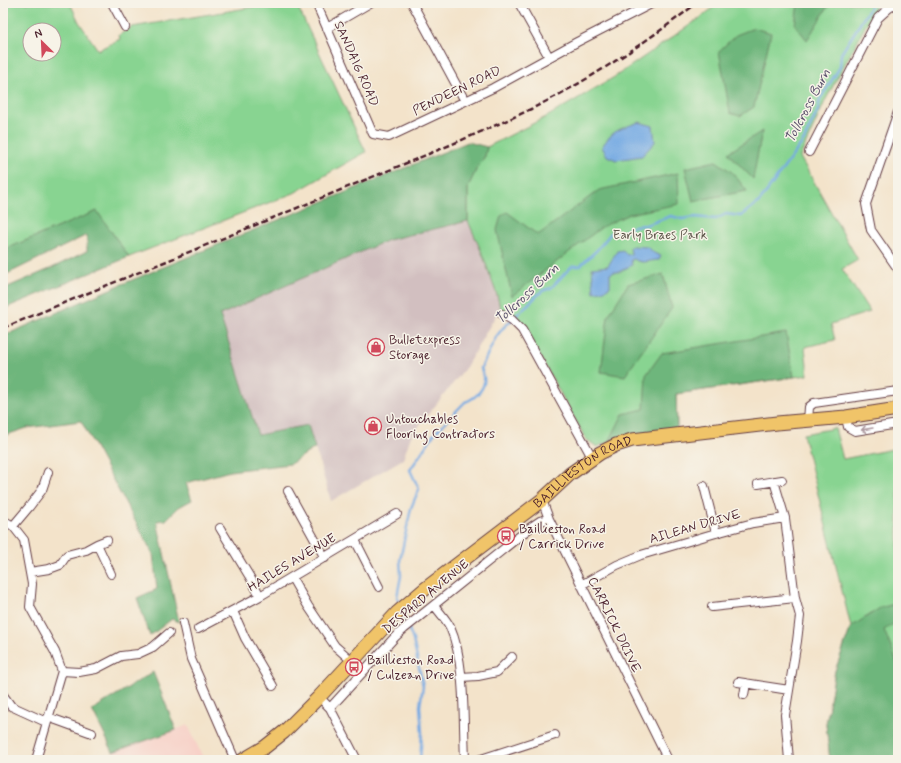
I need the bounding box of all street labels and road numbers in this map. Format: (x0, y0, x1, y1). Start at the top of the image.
street label: SANDAIG ROAD (330, 19, 382, 109)
street label: PENDEEN ROAD (410, 62, 504, 120)
street label: BAILLIESTON ROAD (530, 432, 634, 512)
street label: AILEAN DRIVE (648, 506, 742, 548)
street label: HAILES AVENUE (245, 530, 340, 596)
street label: DESPARD AVENUE (379, 556, 473, 638)
street label: CARRICK DRIVE (583, 574, 645, 676)

